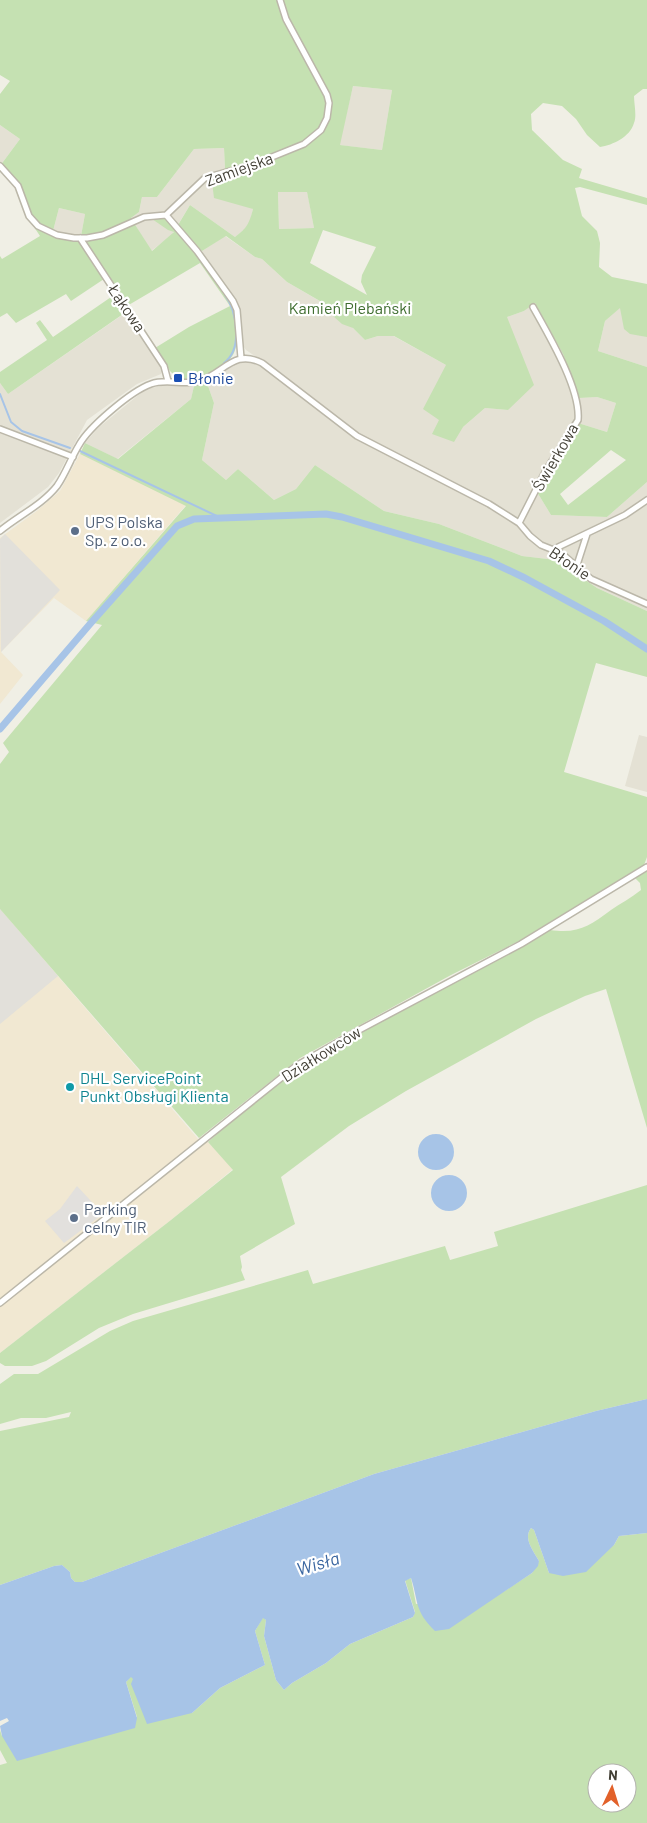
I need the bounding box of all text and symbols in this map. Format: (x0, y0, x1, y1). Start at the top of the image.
street label: Zamiejska (202, 148, 275, 190)
street label: Łąkowa (104, 279, 150, 335)
park label: Kamień Plebański (289, 298, 411, 317)
place label: Błonie (188, 368, 233, 387)
marker: Błonie (172, 372, 184, 384)
street label: Świerkowa (528, 420, 582, 494)
place label: UPS Polska Sp. z o.o. (85, 512, 163, 549)
marker: UPS Polska Sp. z o.o. (69, 525, 81, 537)
street label: Błonie (546, 542, 594, 583)
street label: Działkowców (277, 1021, 364, 1086)
place label: DHL ServicePoint Punkt Obsługi Klienta (80, 1068, 229, 1105)
marker: DHL ServicePoint Punkt Obsługi Klienta (64, 1081, 76, 1093)
place label: Parking celny TIR (84, 1199, 147, 1236)
marker: Parking celny TIR (68, 1212, 80, 1224)
water label: Wisła (294, 1546, 342, 1580)
north arrow (587, 1763, 637, 1813)
text: N (608, 1766, 618, 1783)

